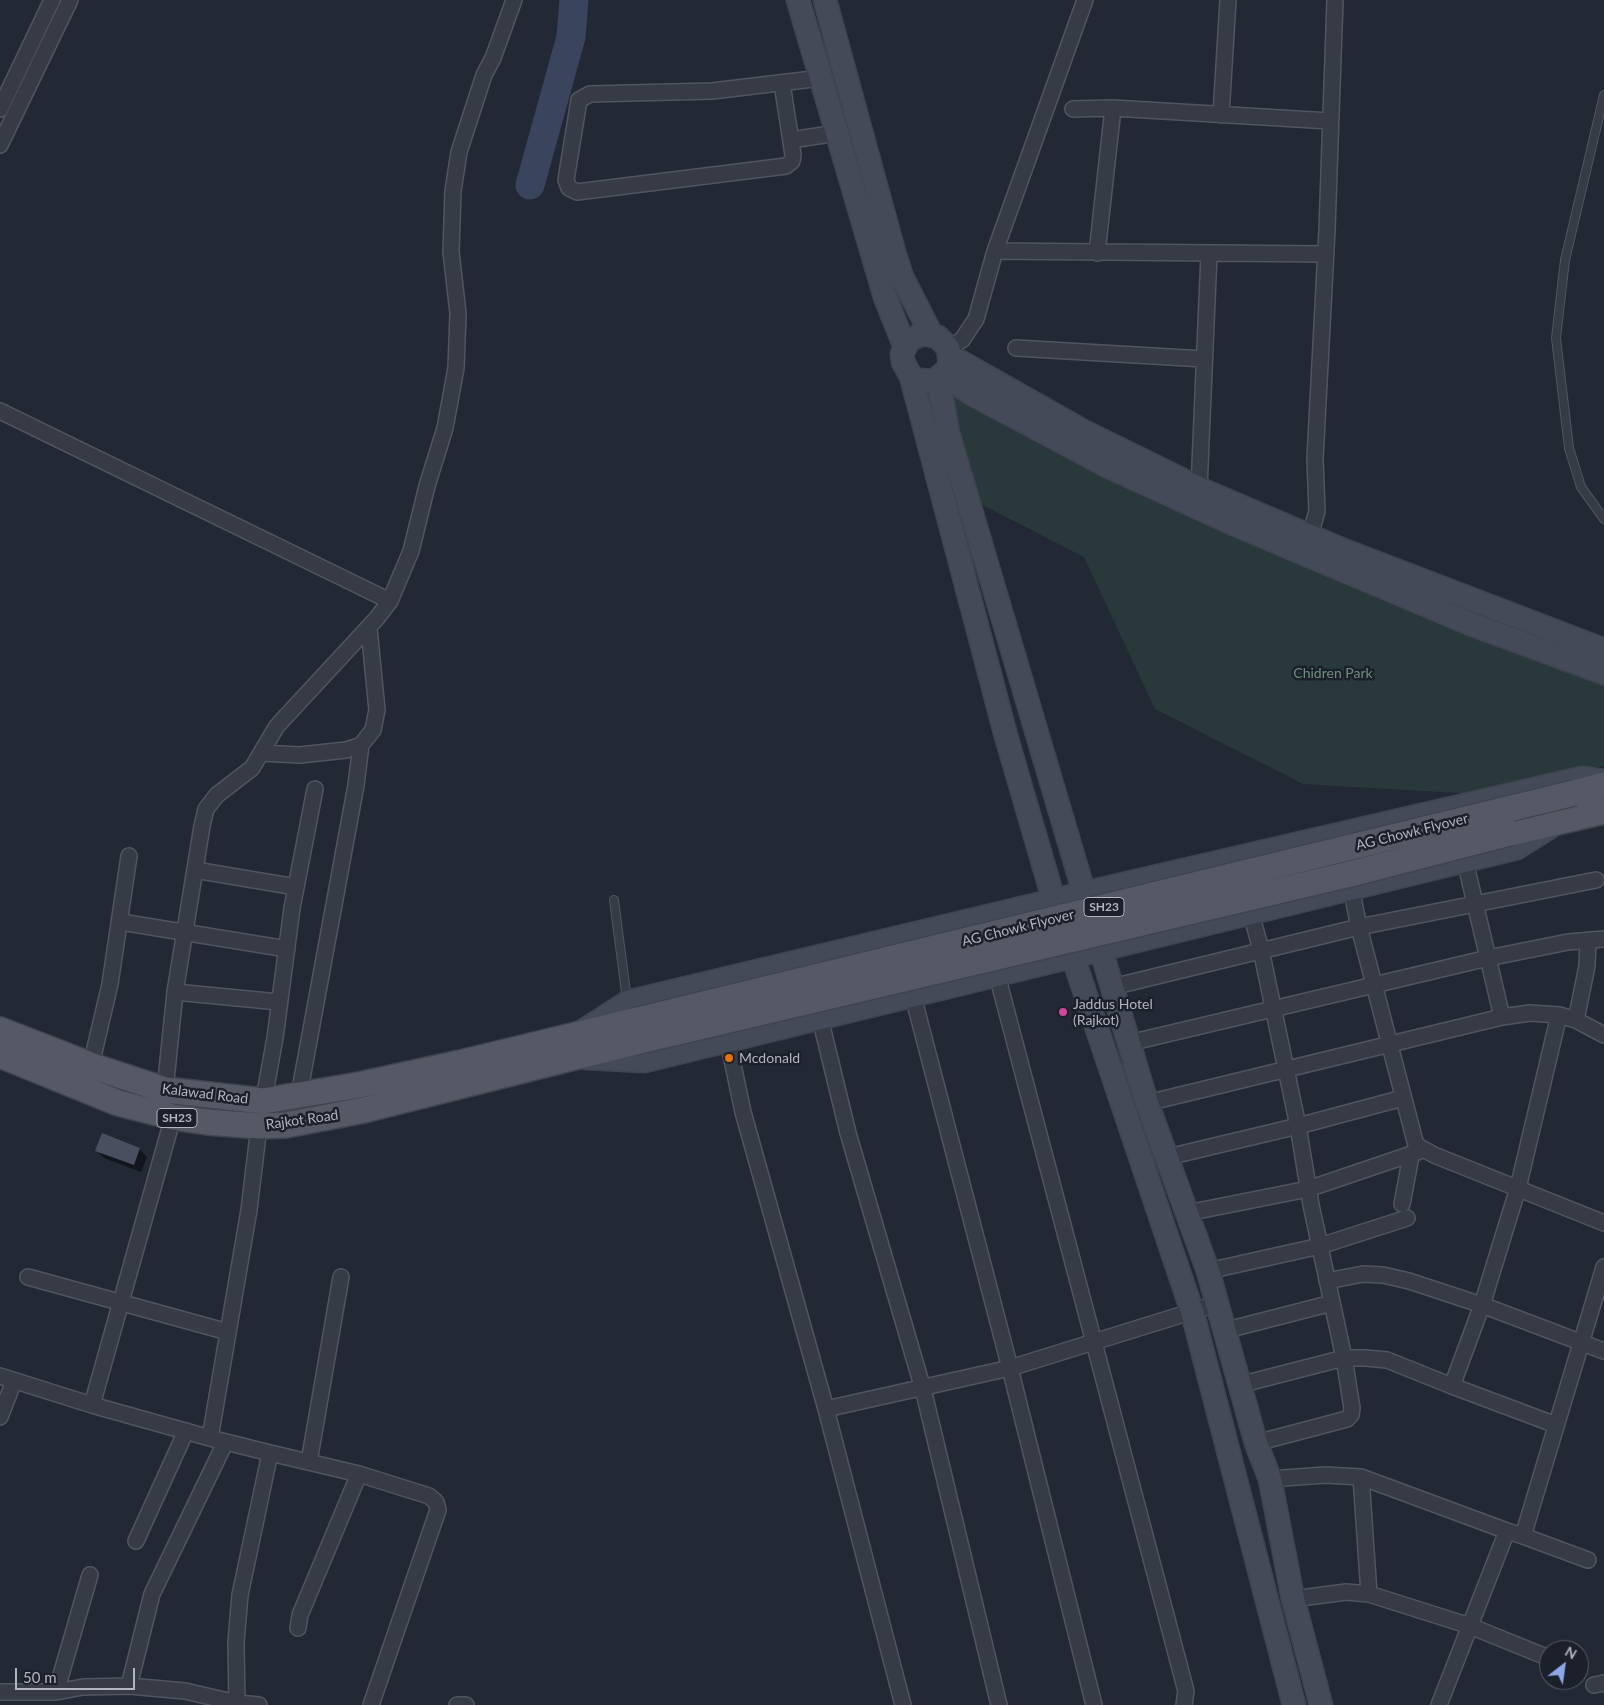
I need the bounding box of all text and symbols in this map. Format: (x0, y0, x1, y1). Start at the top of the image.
park label: Chidren Park (1293, 665, 1373, 681)
street label: AG Chowk Flyover (1354, 810, 1470, 854)
road number: SH23 (1084, 898, 1124, 916)
street label: AG Chowk Flyover (960, 906, 1076, 950)
place label: Jaddus Hotel (Rajkot) (1073, 996, 1153, 1028)
marker: Jaddus Hotel (Rajkot) (1057, 1006, 1069, 1018)
place label: Mcdonald (739, 1050, 800, 1066)
marker: Mcdonald (723, 1052, 735, 1064)
street label: Kalawad Road (161, 1080, 249, 1108)
street label: Rajkot Road (265, 1107, 339, 1133)
road number: SH23 (157, 1108, 197, 1128)
north arrow (1539, 1640, 1589, 1690)
text: N (1562, 1642, 1580, 1662)
scale bar (18, 1658, 138, 1690)
text: 50 m (23, 1668, 57, 1686)

